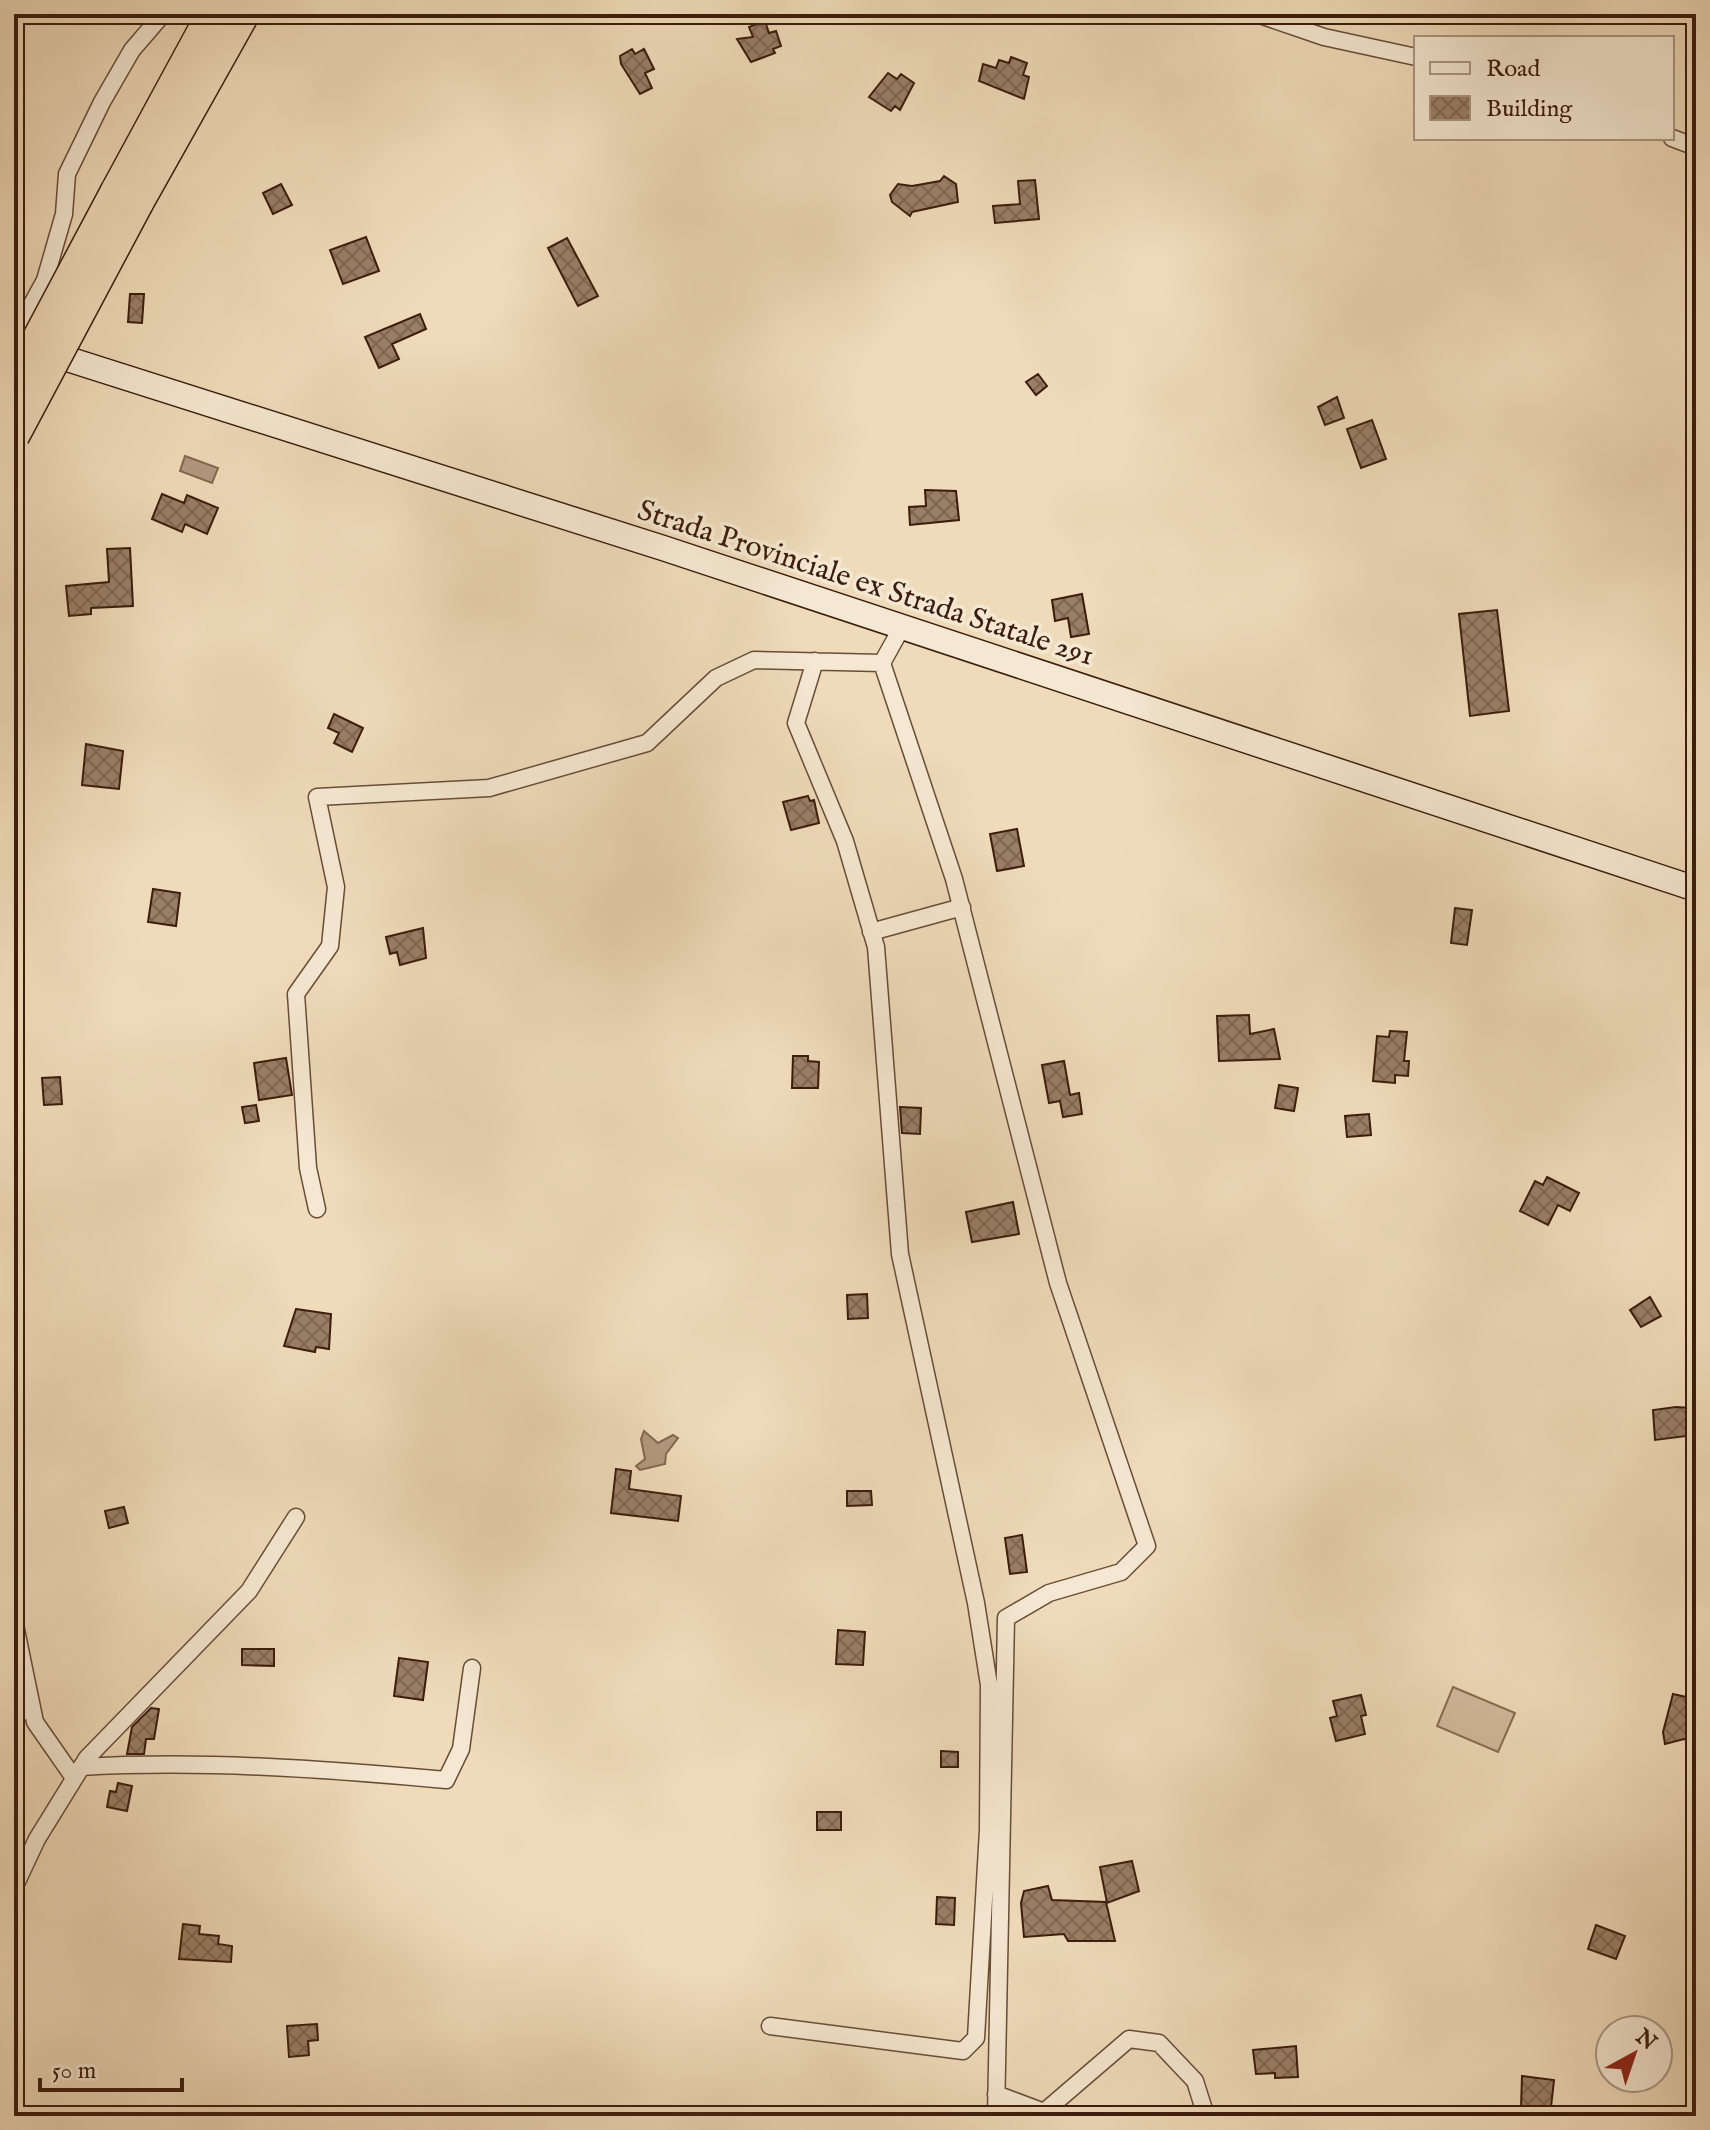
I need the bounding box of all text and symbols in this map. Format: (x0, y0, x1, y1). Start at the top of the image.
legend (1414, 36, 1674, 140)
text: Road (1486, 54, 1540, 85)
text: Building (1486, 94, 1573, 125)
street label: Strada Provinciale ex Strada Statale 291 (632, 492, 1098, 676)
north arrow (1594, 2014, 1674, 2094)
text: N (1629, 2023, 1662, 2057)
scale bar (40, 2042, 182, 2092)
text: 50 m (52, 2056, 96, 2087)

